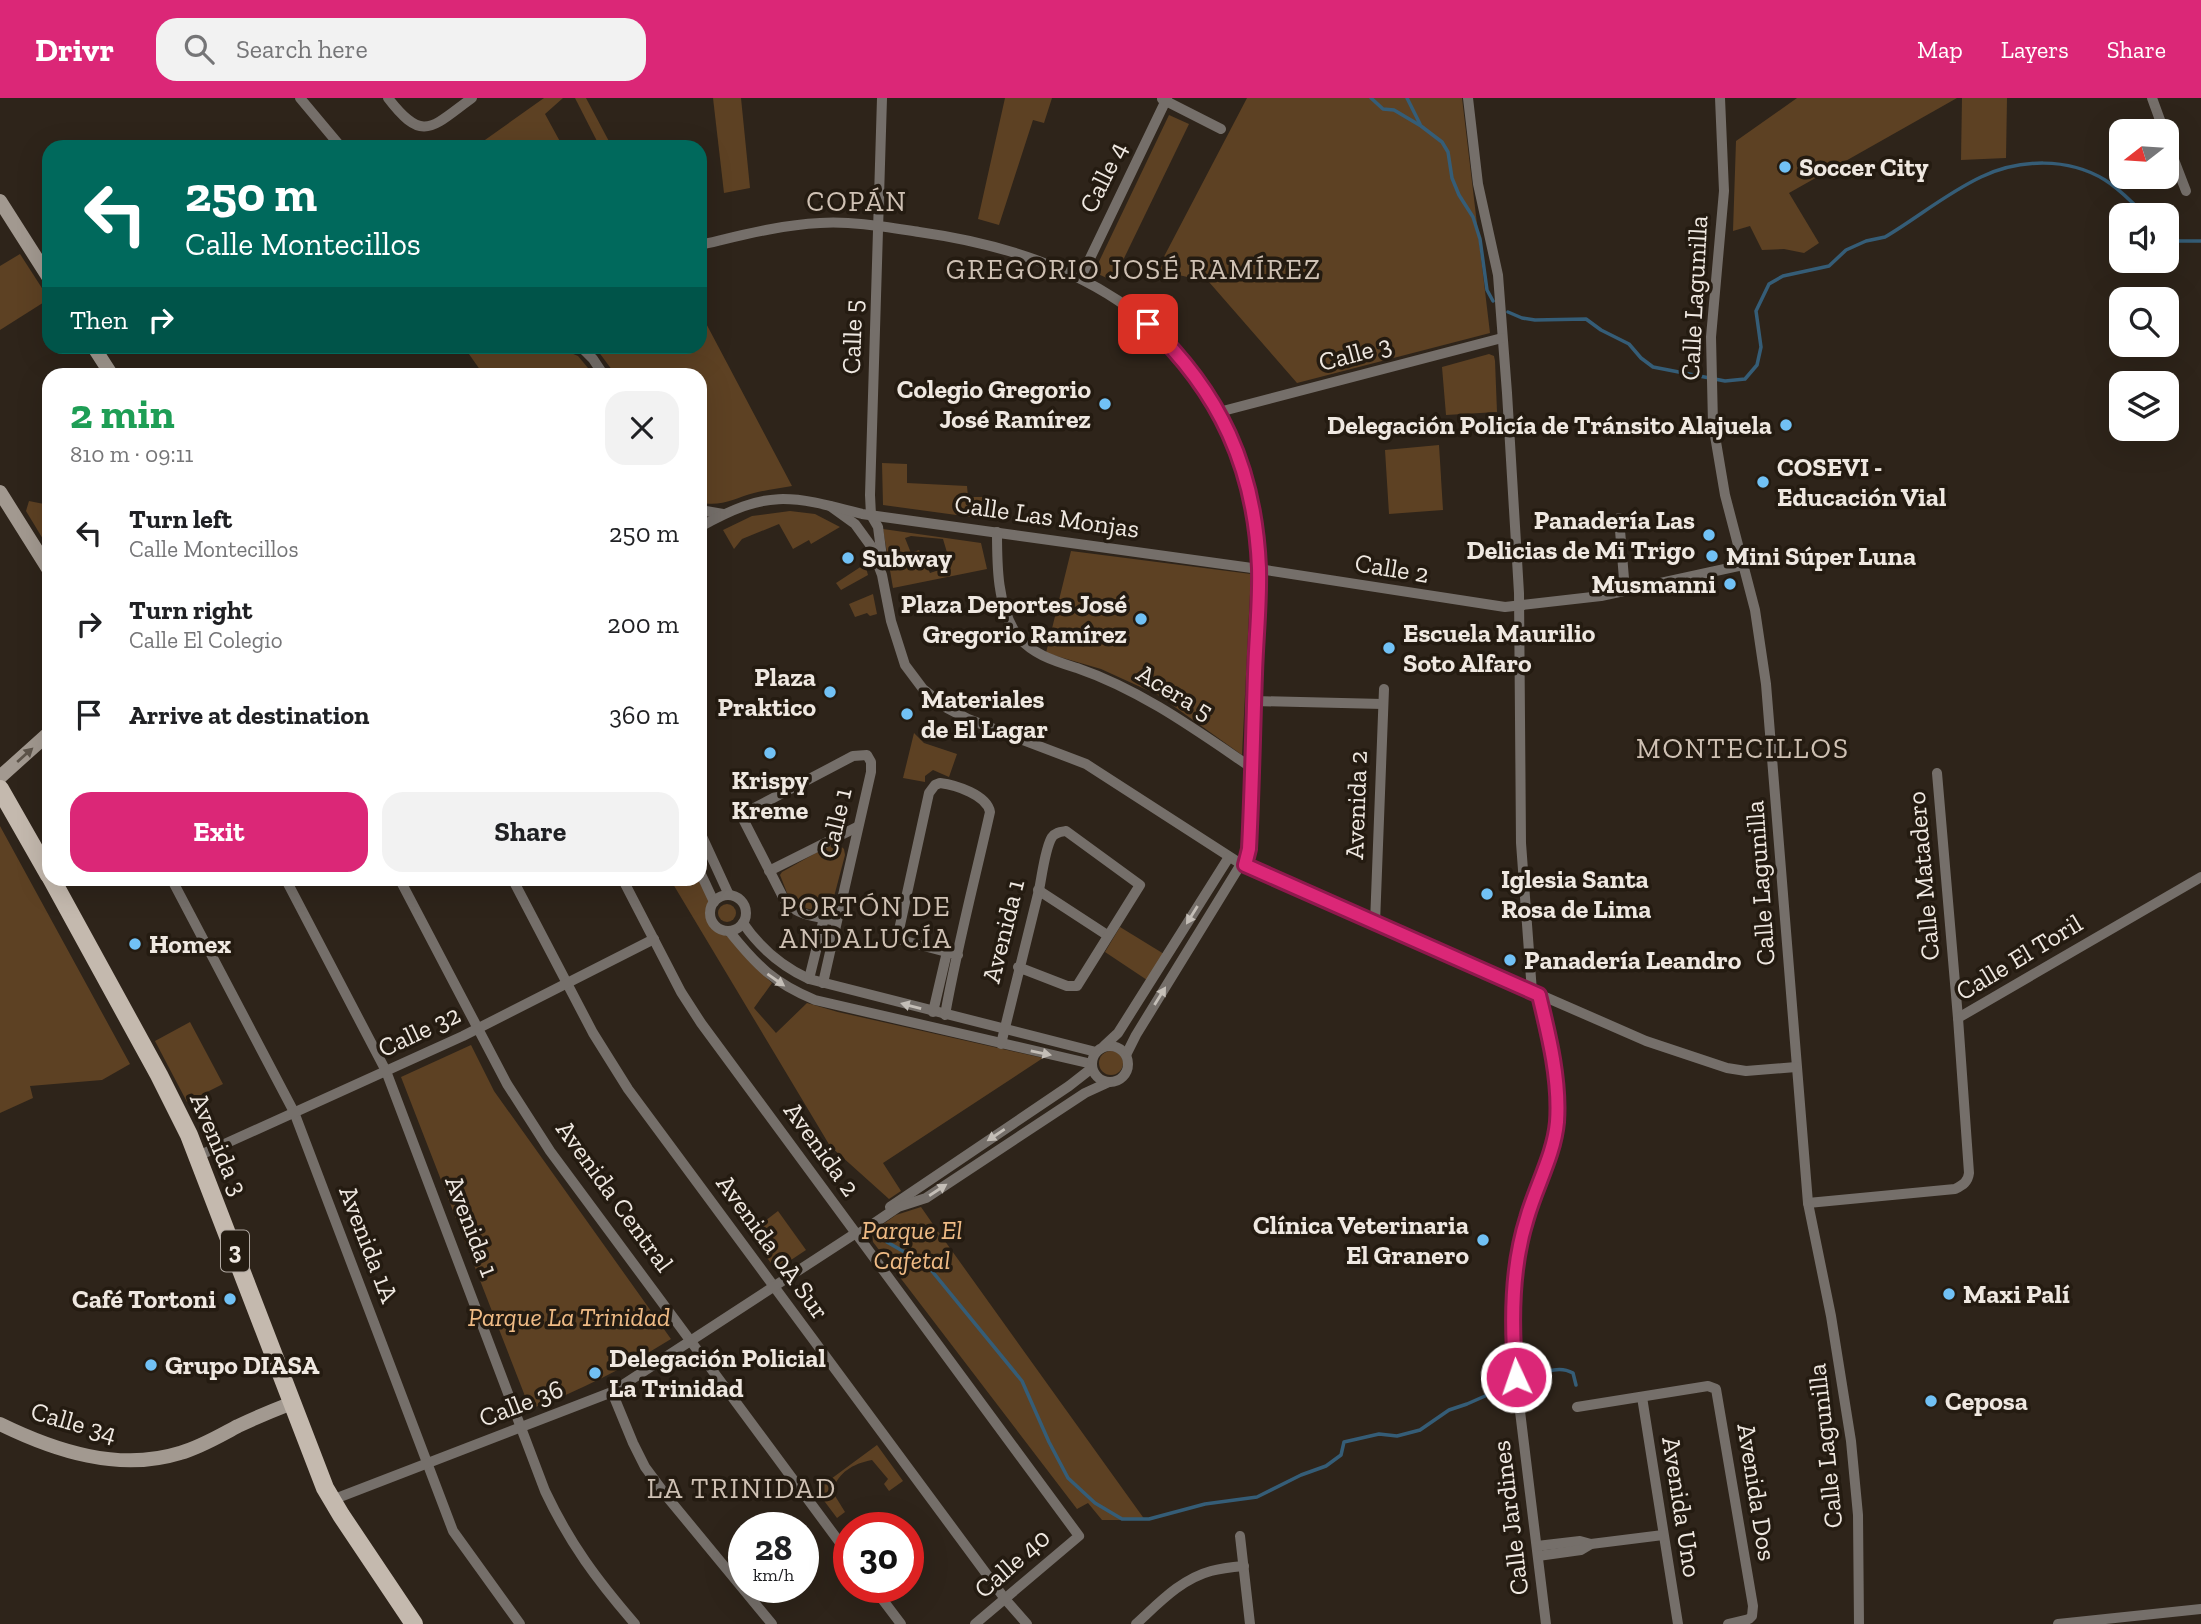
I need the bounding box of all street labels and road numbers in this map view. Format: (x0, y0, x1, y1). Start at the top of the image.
street label: Calle 4 (1072, 136, 1134, 218)
street label: Calle Lagunilla (1674, 214, 1714, 381)
street label: Calle 5 (835, 299, 869, 375)
street label: Calle 3 (1315, 328, 1395, 378)
street label: Calle Las Monjas (952, 487, 1142, 545)
street label: Calle 2 (1353, 546, 1431, 590)
street label: Acera 5 (1131, 657, 1219, 727)
street label: Avenida 2 (1338, 750, 1374, 860)
street label: Calle 1 (811, 785, 859, 861)
street label: Calle Matadero (1900, 790, 1946, 962)
street label: Calle Lagunilla (1738, 799, 1782, 967)
street label: Avenida 1 (975, 876, 1031, 986)
street label: Calle El Toril (1950, 907, 2088, 1007)
street label: Calle 32 (373, 998, 465, 1064)
street label: Avenida 3 (183, 1088, 255, 1200)
street label: Avenida 2 (777, 1096, 867, 1202)
street label: Avenida Central (549, 1114, 681, 1278)
street label: Avenida 0A Sur (710, 1168, 836, 1326)
street label: Avenida 1 (438, 1171, 506, 1281)
street label: Avenida 1A (332, 1181, 406, 1308)
road number: 3 (221, 1231, 249, 1272)
street label: Calle Lagunilla (1800, 1362, 1850, 1530)
street label: Calle 36 (474, 1372, 568, 1434)
street label: Calle 34 (27, 1394, 121, 1450)
street label: Avenida Dos (1730, 1421, 1784, 1563)
street label: Avenida Uno (1655, 1434, 1709, 1580)
street label: Calle Jardines (1485, 1439, 1535, 1597)
street label: Calle 40 (967, 1521, 1057, 1605)

